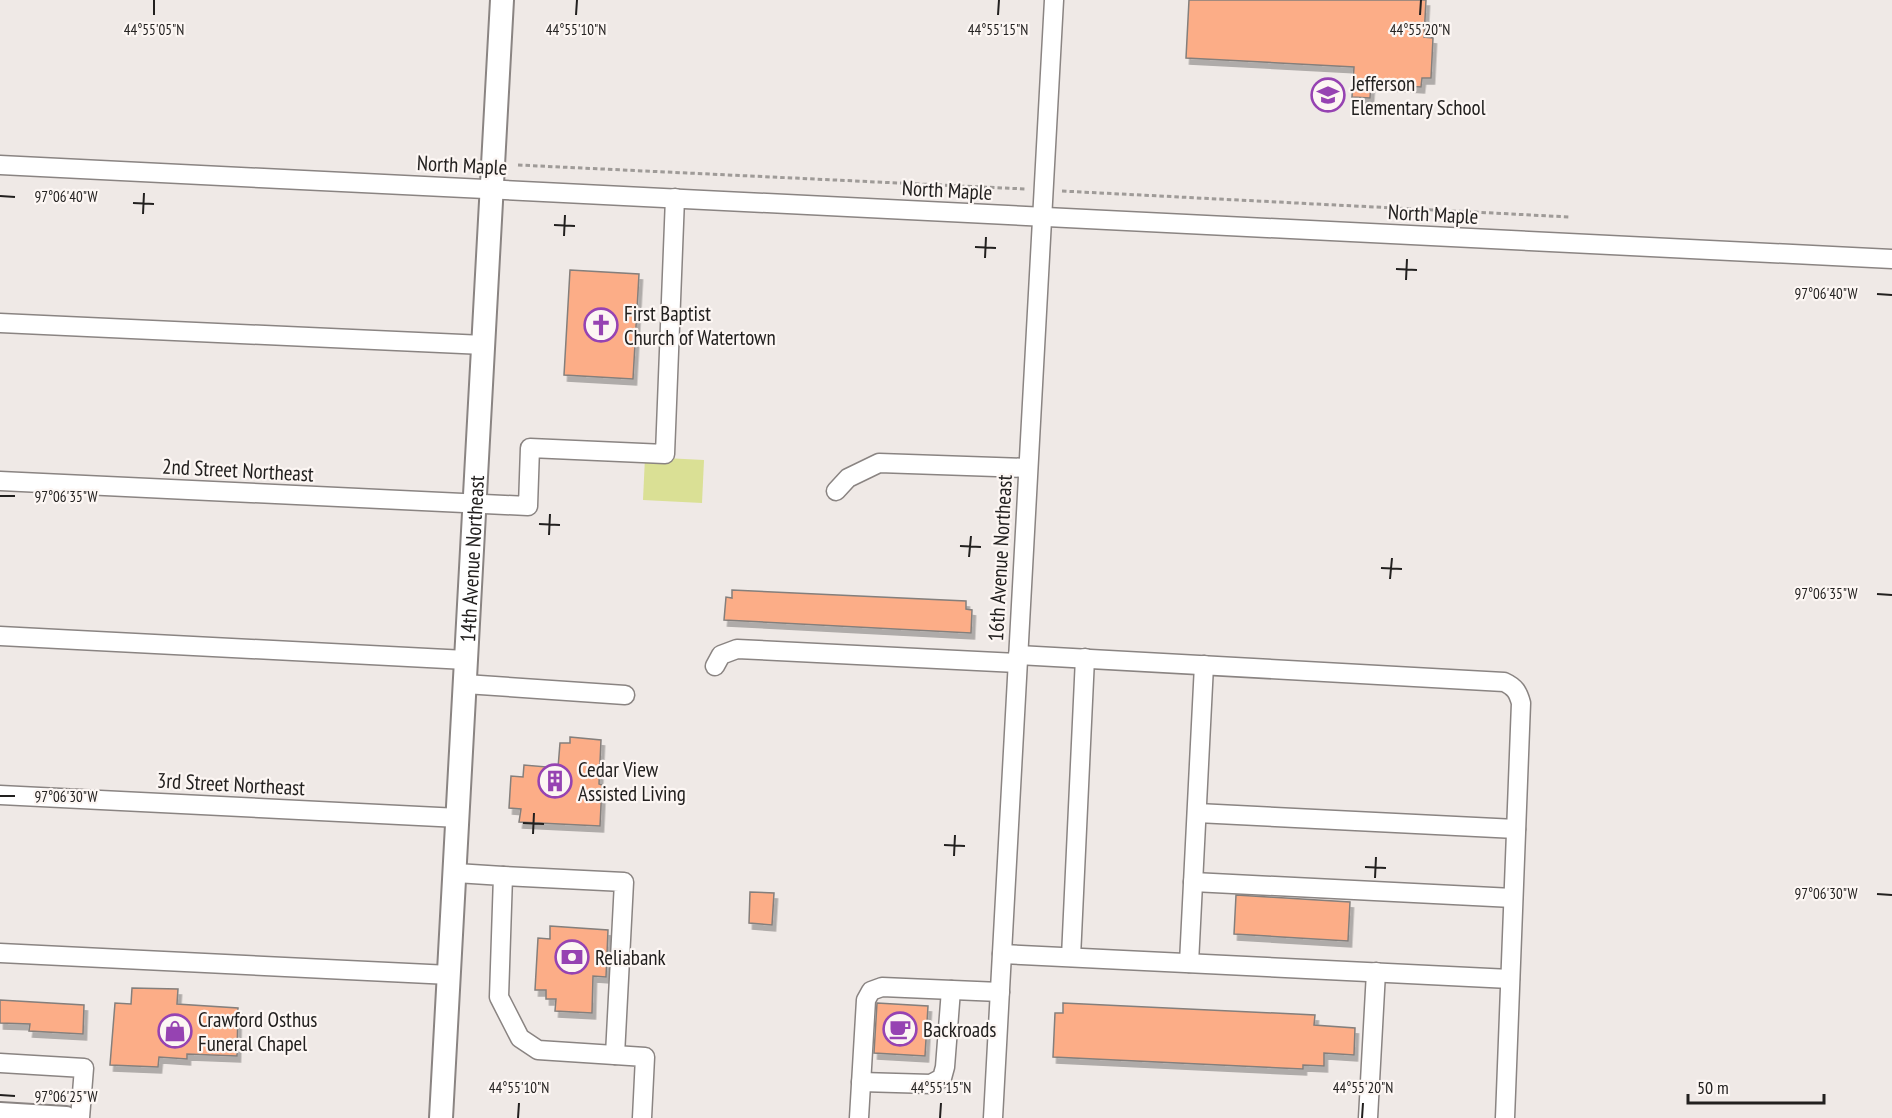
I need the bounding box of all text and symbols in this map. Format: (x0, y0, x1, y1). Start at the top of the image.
text: 44°55'05"N (124, 20, 184, 39)
text: 44°55'10"N (546, 20, 606, 39)
text: 44°55'15"N (968, 20, 1028, 39)
text: 44°55'20"N (1390, 20, 1450, 39)
place label: Jefferson Elementary School (1350, 70, 1486, 121)
school or university icon: Jefferson Elementary School (1310, 77, 1346, 113)
street label: North Maple (416, 149, 508, 181)
street label: North Maple (901, 174, 993, 206)
text: 97°06'40"W (34, 187, 98, 206)
street label: North Maple (1387, 198, 1479, 230)
text: 97°06'40"W (1794, 284, 1858, 303)
place label: First Baptist Church of Watertown (624, 300, 776, 351)
church icon: First Baptist Church of Watertown (583, 307, 619, 343)
street label: 2nd Street Northeast (162, 453, 315, 487)
street label: 14th Avenue Northeast (453, 474, 490, 643)
street label: 16th Avenue Northeast (982, 474, 1018, 642)
text: 97°06'35"W (34, 487, 98, 506)
text: 97°06'35"W (1794, 584, 1858, 603)
place label: Cedar View Assisted Living (578, 756, 686, 807)
building icon: Cedar View Assisted Living (537, 763, 573, 799)
street label: 3rd Street Northeast (156, 767, 306, 801)
text: 97°06'30"W (34, 787, 98, 806)
text: 97°06'30"W (1794, 884, 1858, 903)
bank icon: Reliabank (554, 939, 590, 975)
place label: Reliabank (595, 944, 666, 971)
place label: Crawford Osthus Funeral Chapel (198, 1006, 317, 1057)
cafe icon: Backroads (882, 1011, 918, 1047)
shop icon: Crawford Osthus Funeral Chapel (157, 1013, 193, 1049)
place label: Backroads (923, 1016, 996, 1043)
scale bar (1688, 1067, 1824, 1105)
text: 50 m (1697, 1076, 1729, 1099)
text: 44°55'10"N (489, 1078, 549, 1097)
text: 44°55'15"N (911, 1078, 971, 1097)
text: 44°55'20"N (1333, 1078, 1393, 1097)
text: 97°06'25"W (34, 1087, 98, 1106)

